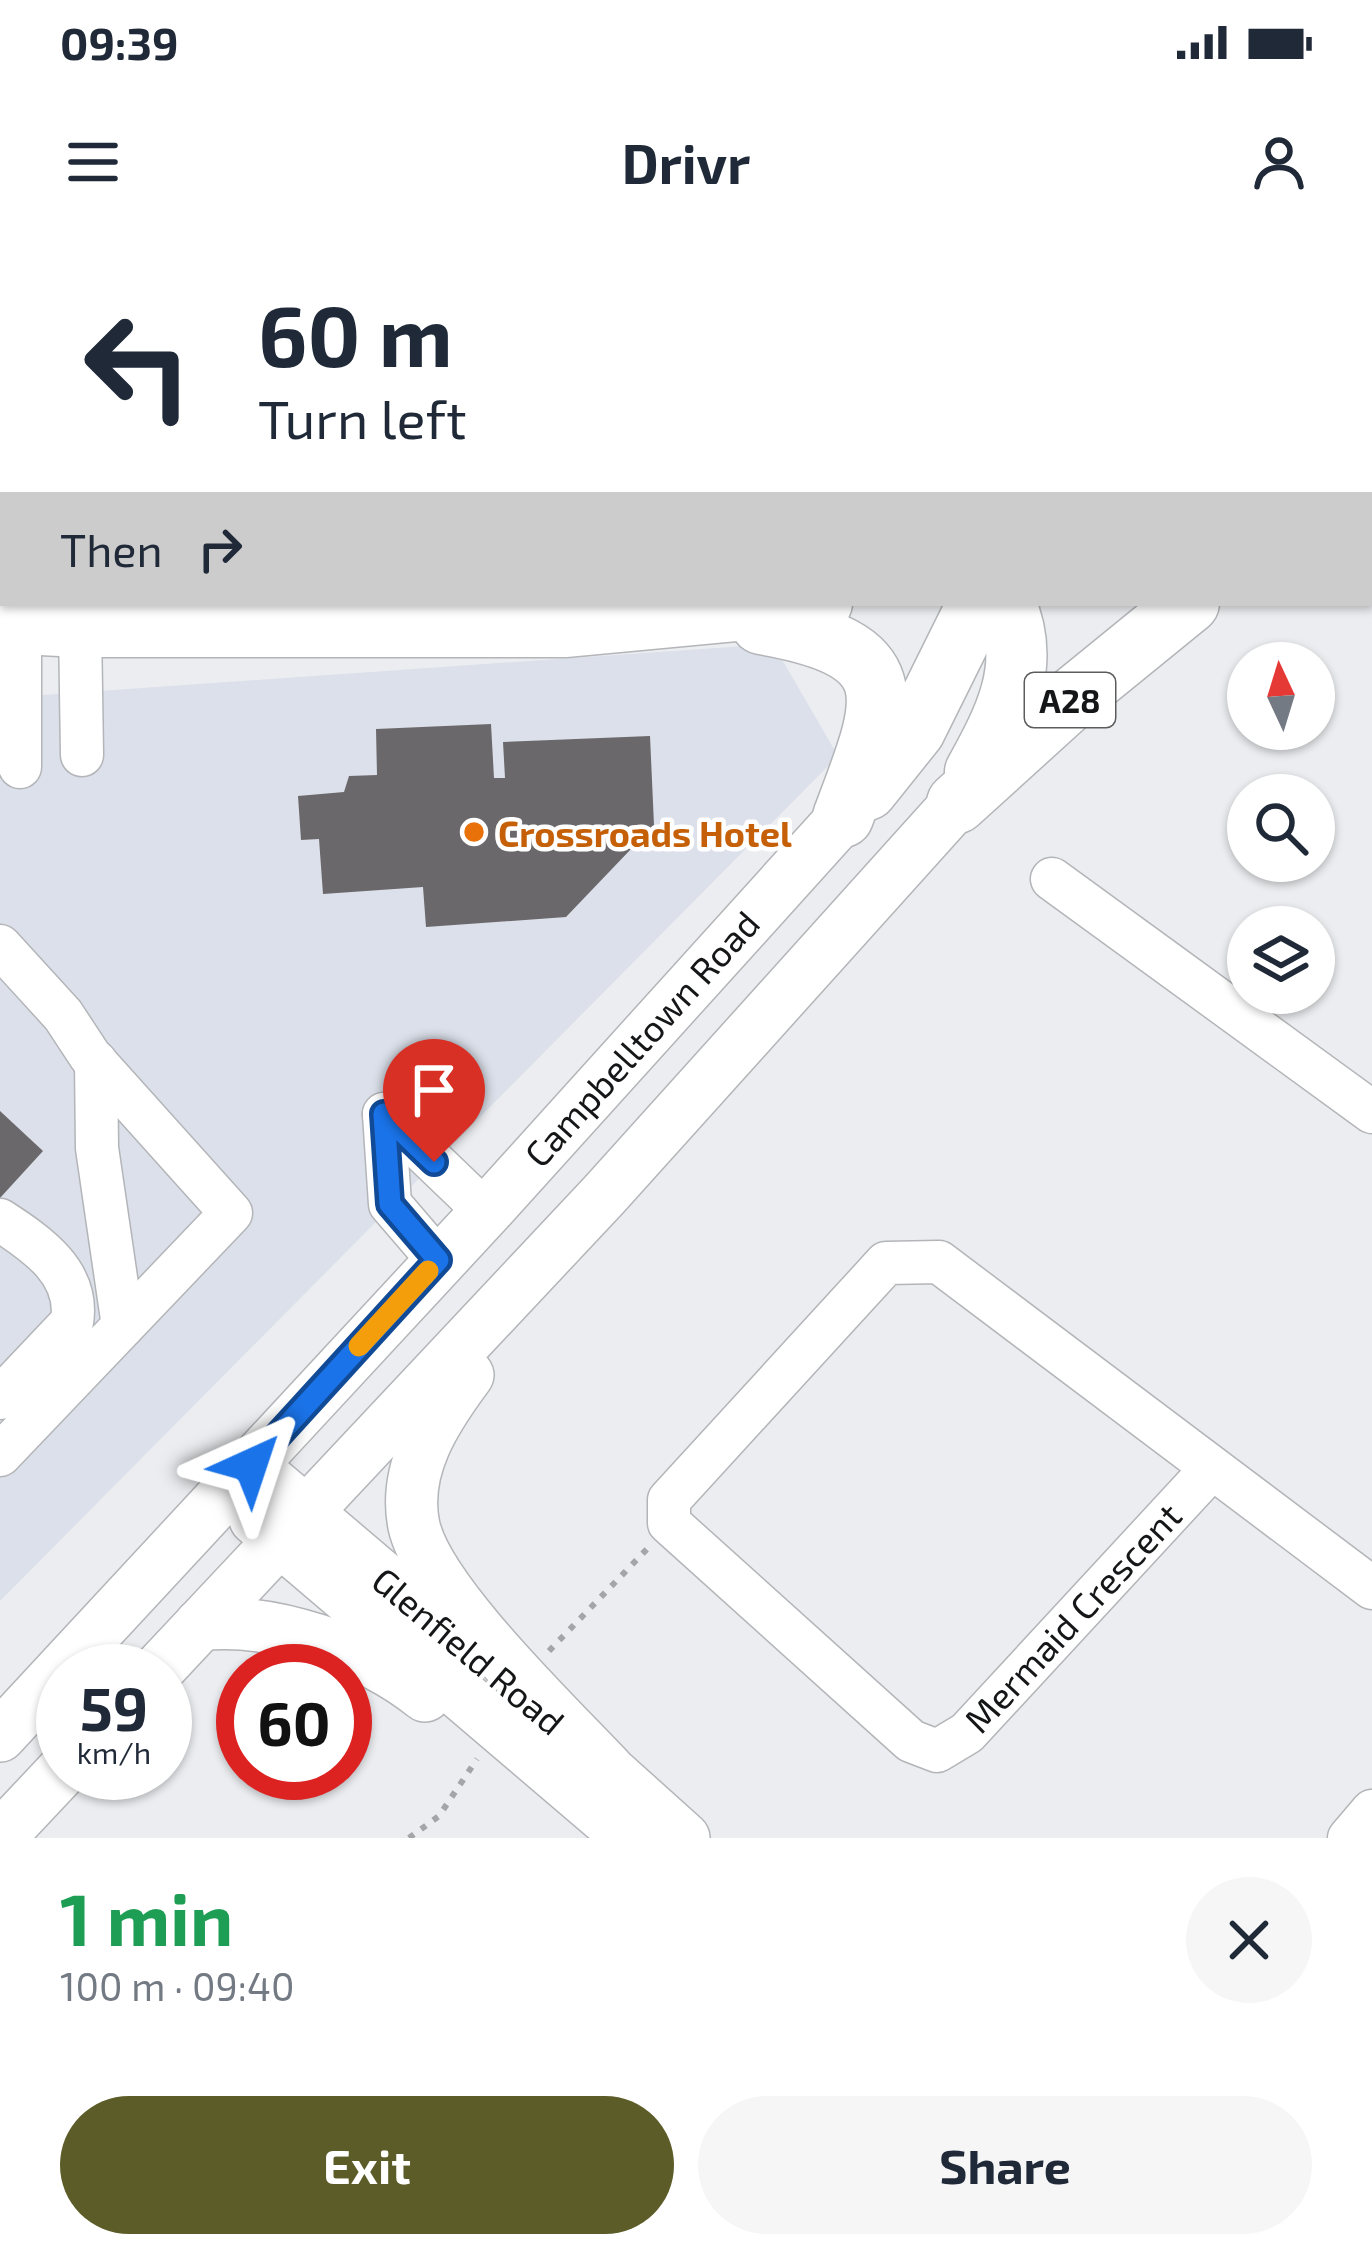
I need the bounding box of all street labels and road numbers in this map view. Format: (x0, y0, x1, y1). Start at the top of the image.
road number: A28 (1025, 673, 1115, 727)
street label: Campbelltown Road (515, 901, 767, 1175)
street label: Mermaid Crescent (955, 1494, 1189, 1740)
street label: Glenfield Road (364, 1557, 574, 1743)

